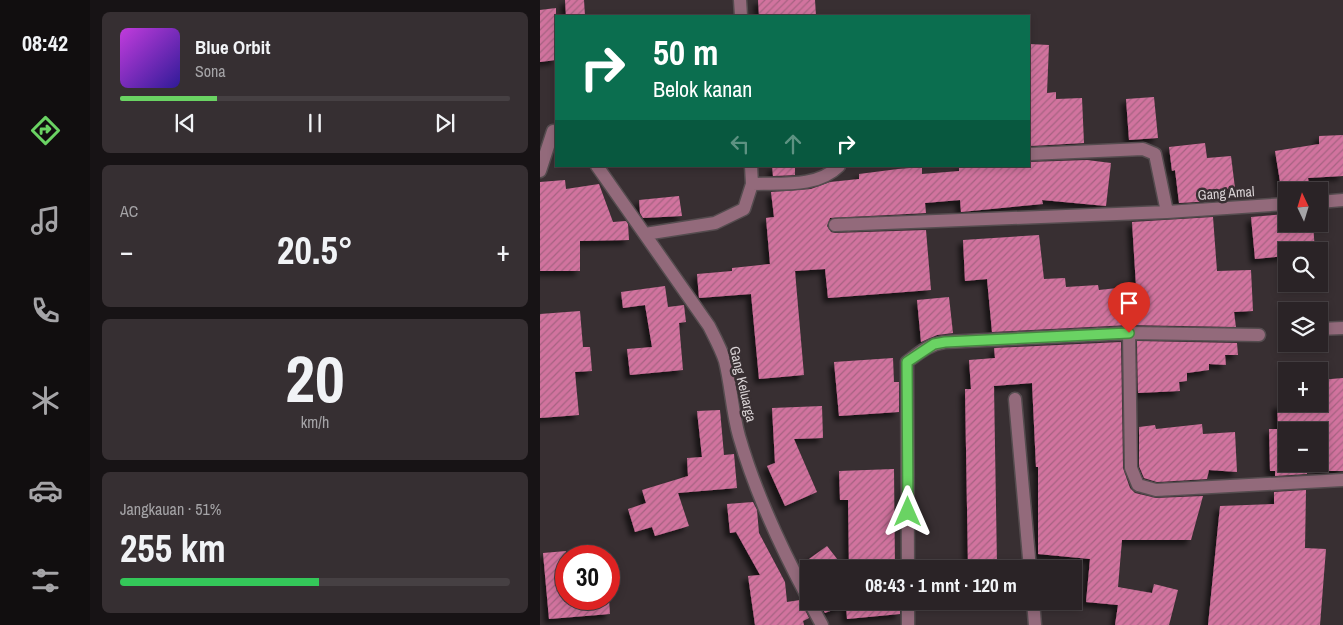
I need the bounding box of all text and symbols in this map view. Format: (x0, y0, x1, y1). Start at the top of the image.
text: 08:42 (22, 28, 68, 58)
text: 50 m (653, 29, 718, 76)
text: Blue Orbit (195, 34, 270, 60)
icon: right (570, 35, 635, 100)
text: Sona (195, 60, 226, 82)
text: Belok kanan (653, 74, 752, 104)
icon: previous (171, 109, 199, 137)
icon: pause (301, 109, 329, 137)
icon: next (431, 109, 459, 137)
icon: directions (28, 113, 63, 148)
icon: left (726, 130, 754, 158)
icon: ahead (779, 130, 807, 158)
icon: right (832, 130, 860, 158)
street label: Gang Amal (1197, 182, 1255, 204)
north arrow (1278, 182, 1328, 232)
map controls (1278, 182, 1328, 472)
text: AC (120, 200, 138, 222)
icon: music (28, 203, 63, 238)
text: 20.5° (277, 225, 353, 276)
text: − (120, 232, 133, 270)
text: + (497, 232, 510, 270)
button: search (1278, 242, 1328, 292)
pin (1108, 282, 1150, 333)
icon: arrive (1115, 289, 1143, 317)
icon: phone (28, 293, 63, 328)
button: layers (1278, 302, 1328, 352)
text: 20 (285, 335, 345, 422)
street label: Gang Keluarga (726, 344, 761, 424)
button: + (1278, 362, 1328, 412)
icon: climate (28, 383, 63, 418)
text: km/h (301, 411, 329, 433)
button: − (1278, 422, 1328, 472)
icon: car (28, 473, 63, 508)
position arrow (881, 485, 933, 537)
text: Jangkauan · 51% (120, 498, 221, 520)
text: 255 km (120, 523, 226, 574)
speed limit sign: 30 (555, 545, 620, 610)
icon: filters (28, 563, 63, 598)
text: 08:43 · 1 mnt · 120 m (865, 572, 1017, 598)

